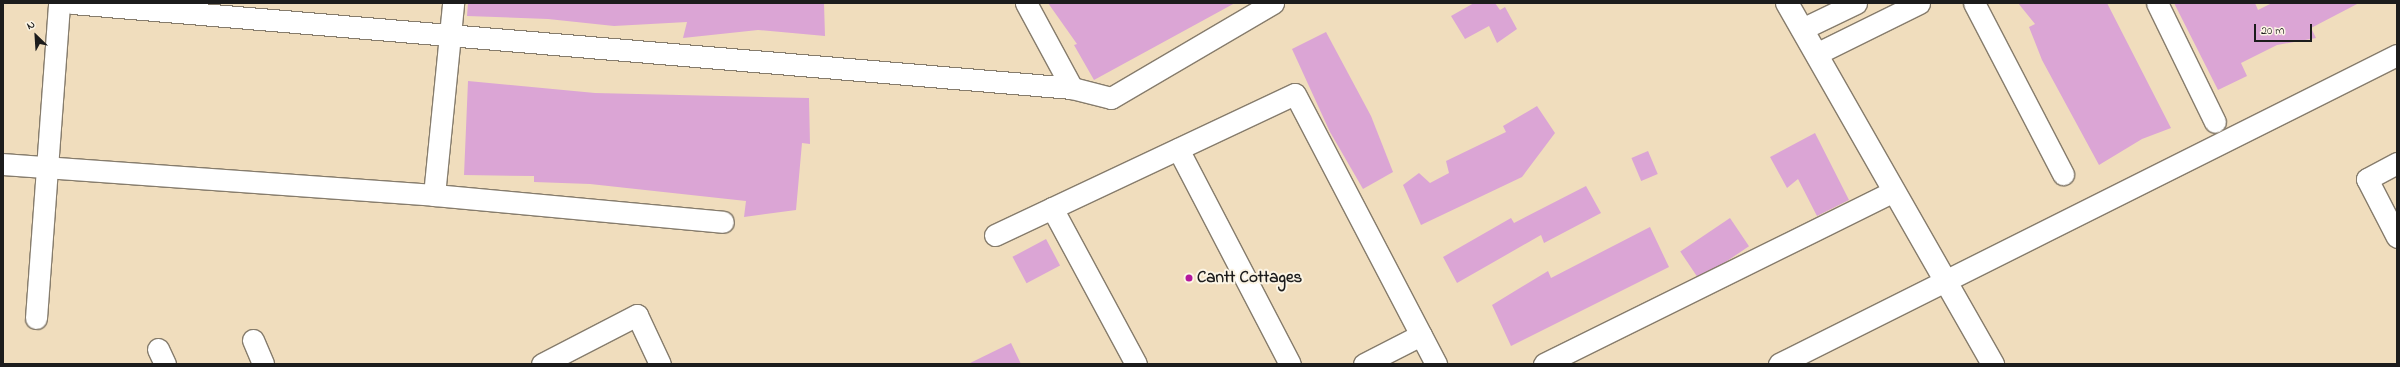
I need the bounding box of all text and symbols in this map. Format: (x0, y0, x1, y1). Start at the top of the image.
north arrow (16, 16, 56, 56)
text: N (24, 16, 38, 34)
scale bar (2256, 16, 2314, 42)
text: 20 m (2261, 22, 2284, 40)
place label: Cantt Cottages (1197, 268, 1302, 288)
marker: Cantt Cottages (1184, 273, 1194, 283)

